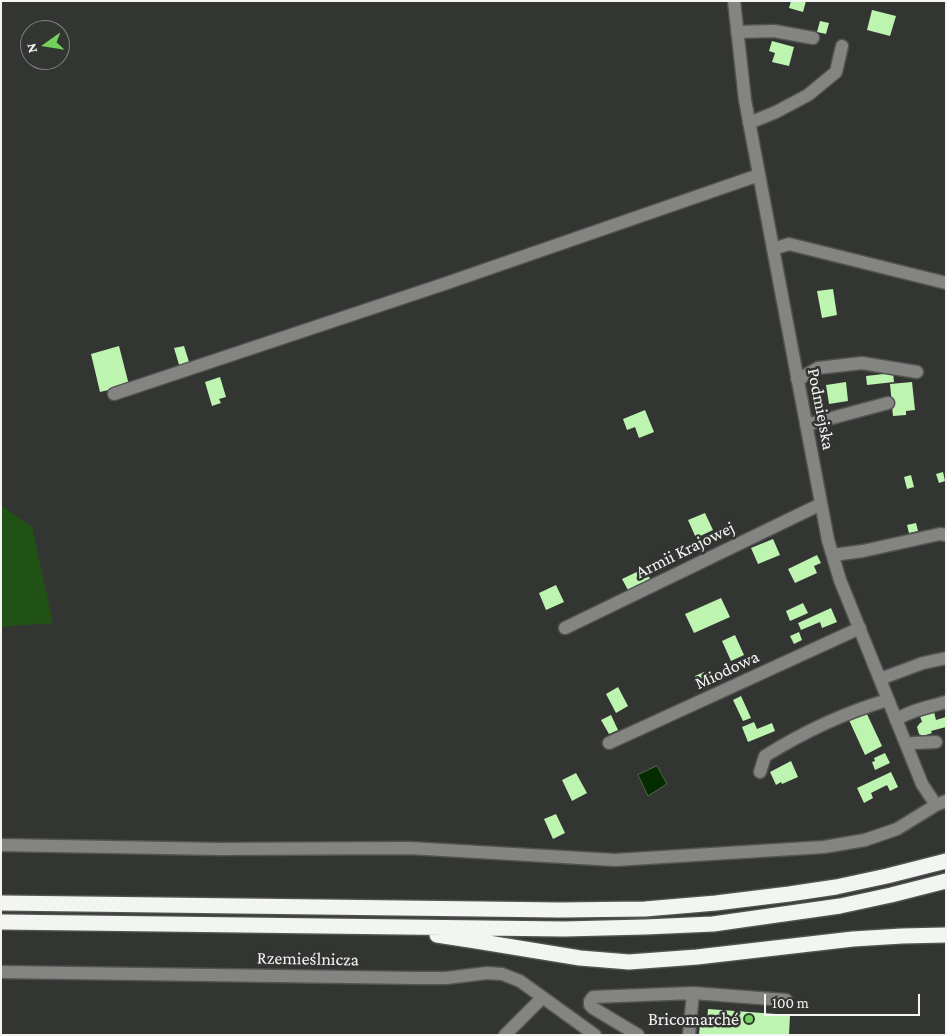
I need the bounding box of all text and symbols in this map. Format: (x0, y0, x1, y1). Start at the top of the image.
north arrow (20, 20, 70, 70)
text: N (22, 42, 40, 55)
street label: Podmiejska (803, 366, 839, 452)
street label: Armii Krajowej (632, 517, 738, 583)
street label: Miodowa (691, 646, 763, 694)
street label: Rzemieślnicza (257, 947, 359, 971)
scale bar (767, 984, 923, 1016)
text: 100 m (772, 995, 809, 1011)
place label: Bricomarché (648, 1008, 739, 1030)
marker: Bricomarché (743, 1013, 755, 1025)

